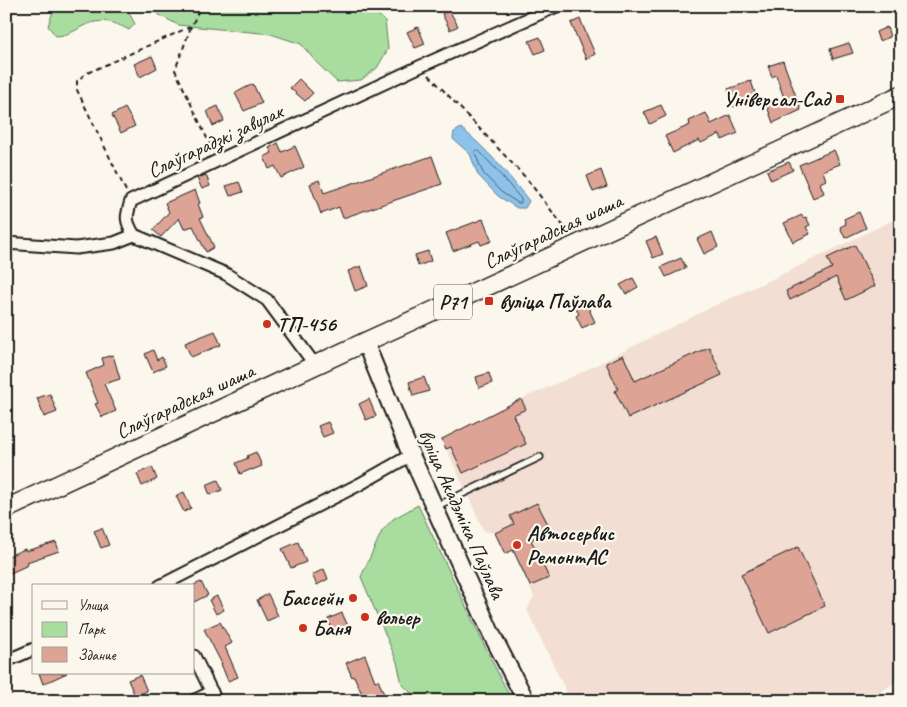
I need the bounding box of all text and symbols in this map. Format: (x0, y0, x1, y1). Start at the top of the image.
place label: Універсал-Сад (723, 86, 832, 112)
marker: Універсал-Сад (834, 93, 846, 105)
street label: Слаўгарадзкі завулак (143, 97, 289, 185)
street label: Слаўгарадская шаша (480, 187, 629, 274)
road number: Р71 (434, 284, 472, 320)
place label: вуліца Паўлава (499, 288, 613, 314)
marker: вуліца Паўлава (483, 295, 495, 307)
place label: ТП-456 (277, 311, 338, 337)
marker: ТП-456 (261, 318, 273, 330)
street label: Слаўгарадская шаша (112, 357, 261, 444)
street label: вуліца Акадэміка Паўлава (413, 425, 512, 604)
place label: Автосервис РемонтАС (527, 520, 615, 570)
marker: Автосервис РемонтАС (511, 539, 523, 551)
legend (32, 584, 195, 674)
place label: Бассейн (281, 585, 345, 611)
marker: Бассейн (347, 592, 359, 604)
text: Улица (78, 596, 109, 615)
place label: вольер (375, 604, 421, 630)
marker: вольер (359, 611, 371, 623)
place label: Баня (313, 615, 352, 641)
text: Парк (78, 620, 106, 639)
marker: Баня (297, 622, 309, 634)
text: Здание (78, 646, 117, 665)

